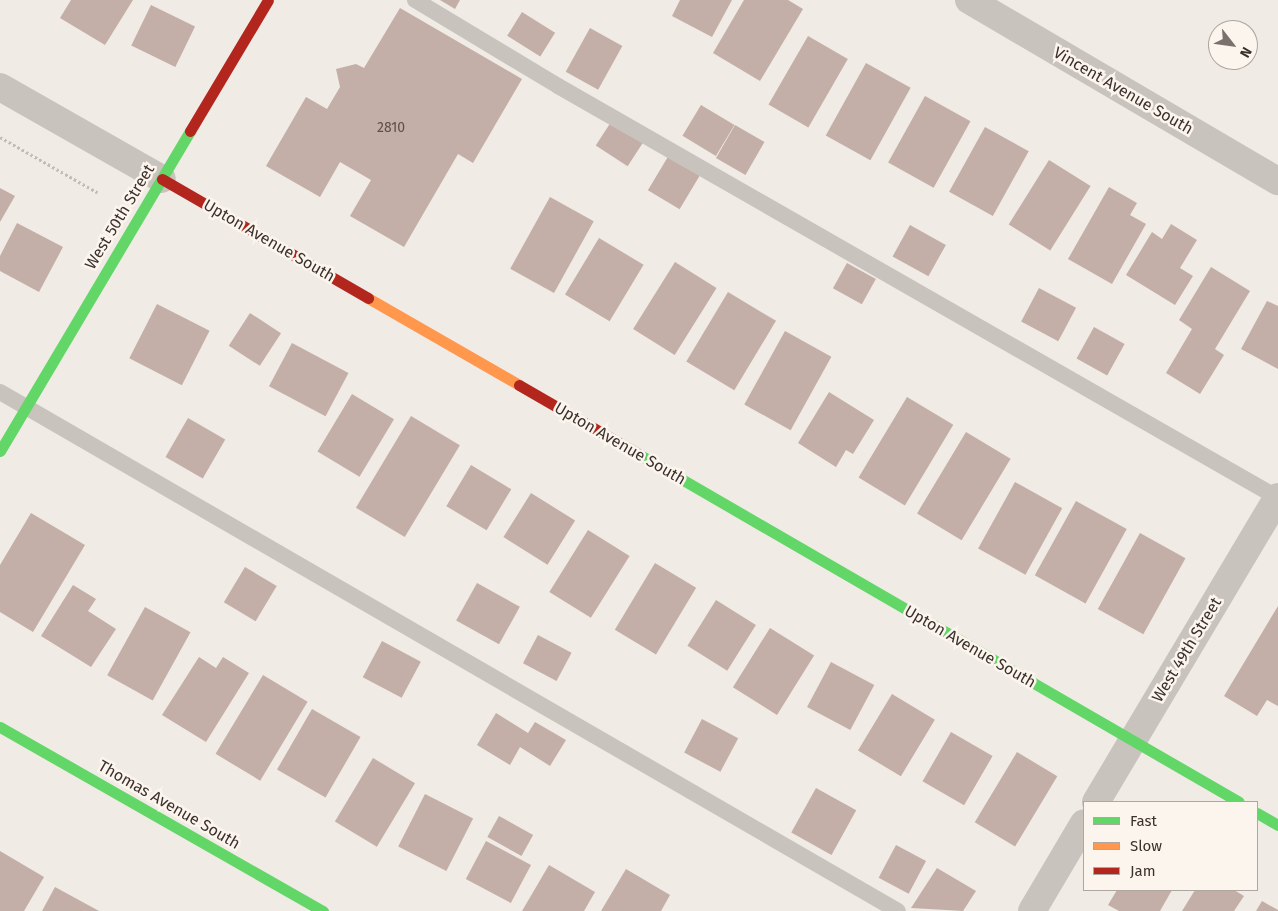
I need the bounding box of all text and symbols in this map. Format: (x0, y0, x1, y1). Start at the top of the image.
north arrow (1208, 20, 1258, 70)
street label: Vincent Avenue South (1050, 43, 1196, 139)
text: N (1236, 44, 1255, 61)
house number: 2810 (377, 120, 405, 136)
street label: West 50th Street (81, 161, 159, 273)
street label: Upton Avenue South (200, 196, 338, 286)
street label: Upton Avenue South (551, 399, 689, 489)
street label: West 49th Street (1148, 594, 1226, 706)
street label: Upton Avenue South (901, 602, 1039, 692)
street label: Thomas Avenue South (95, 756, 243, 854)
legend (1083, 801, 1258, 891)
text: Fast (1130, 812, 1157, 830)
text: Slow (1130, 837, 1162, 855)
text: Jam (1130, 862, 1156, 880)

